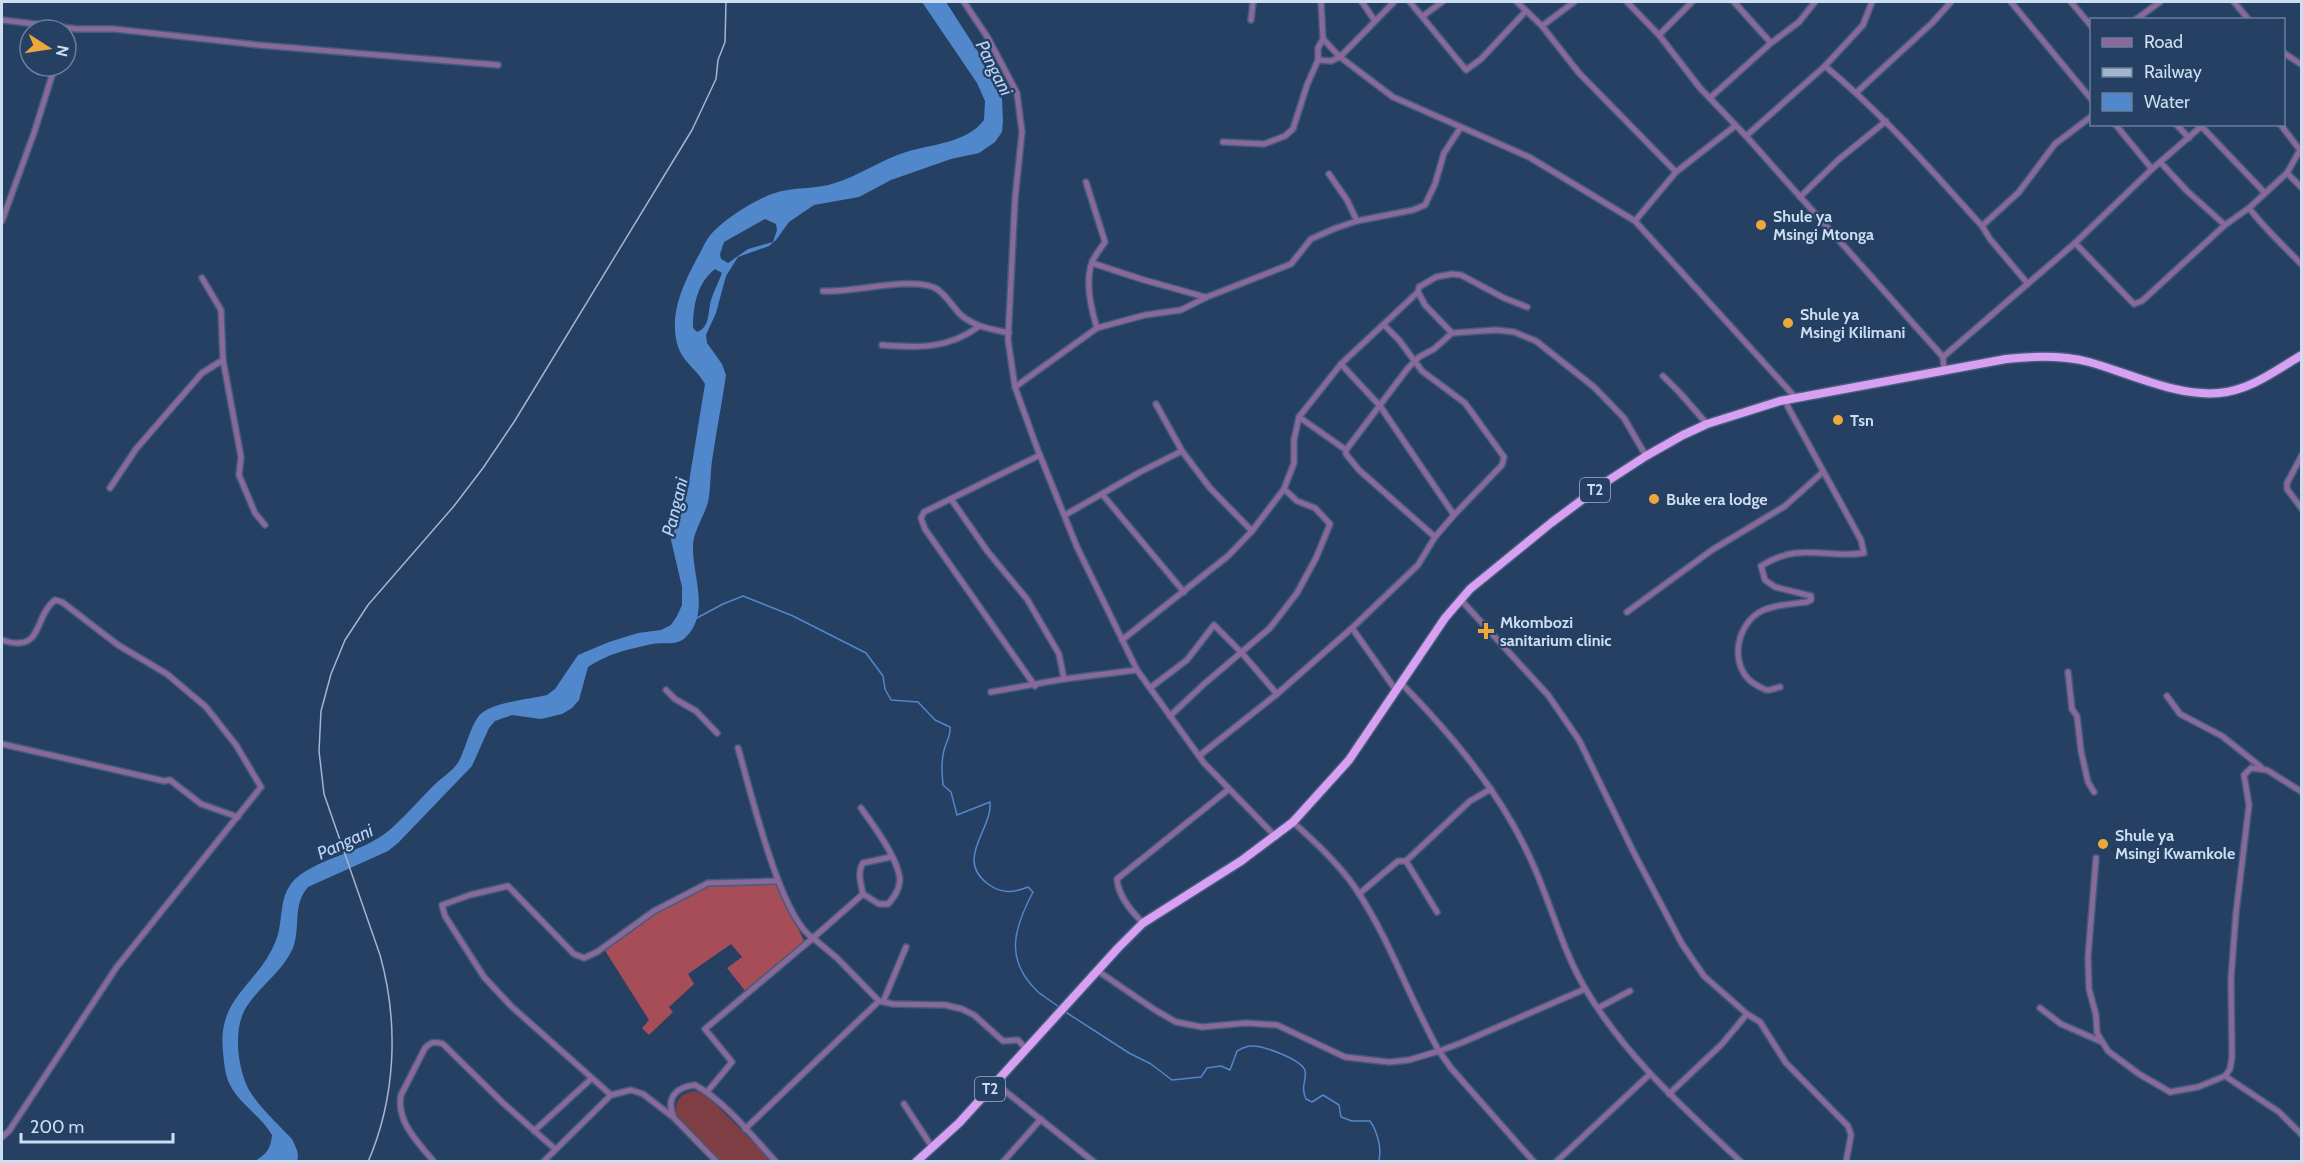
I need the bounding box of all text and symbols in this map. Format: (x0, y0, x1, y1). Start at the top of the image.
north arrow (18, 18, 78, 78)
legend (2090, 18, 2285, 126)
text: Road (2144, 31, 2183, 53)
water label: Pangani (971, 36, 1018, 101)
text: N (52, 44, 73, 59)
text: Railway (2144, 61, 2202, 83)
text: Water (2144, 91, 2190, 113)
place label: Shule ya Msingi Mtonga (1773, 207, 1874, 244)
marker: Shule ya Msingi Mtonga (1754, 218, 1768, 232)
place label: Shule ya Msingi Kilimani (1800, 305, 1905, 342)
marker: Shule ya Msingi Kilimani (1781, 316, 1795, 330)
place label: Tsn (1850, 411, 1874, 430)
marker: Tsn (1831, 413, 1845, 427)
water label: Pangani (657, 474, 693, 539)
road number: T2 (1580, 478, 1610, 502)
place label: Buke era lodge (1666, 490, 1768, 509)
marker: Buke era lodge (1647, 492, 1661, 506)
place label: Mkombozi sanitarium clinic (1500, 613, 1612, 650)
marker: Mkombozi sanitarium clinic (1477, 622, 1495, 640)
water label: Pangani (313, 819, 378, 865)
place label: Shule ya Msingi Kwamkole (2115, 826, 2235, 863)
marker: Shule ya Msingi Kwamkole (2096, 837, 2110, 851)
road number: T2 (975, 1077, 1005, 1101)
scale bar (21, 1106, 172, 1144)
text: 200 m (30, 1116, 84, 1138)

